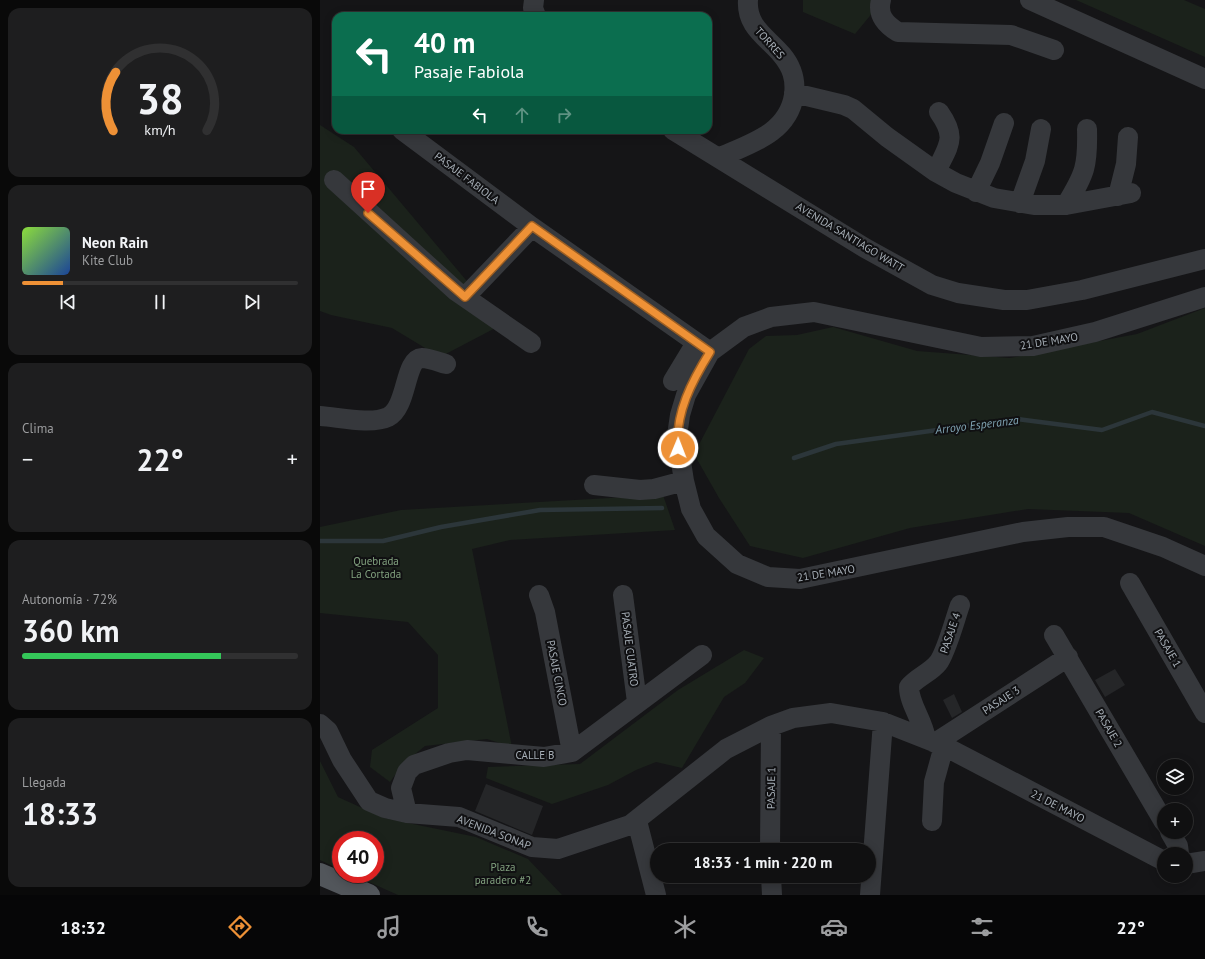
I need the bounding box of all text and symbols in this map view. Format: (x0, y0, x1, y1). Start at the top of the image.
text: 40 m (414, 24, 475, 61)
street label: TORRES (752, 24, 788, 62)
icon: left (348, 28, 400, 80)
text: Pasaje Fabiola (414, 60, 524, 83)
text: 38 (136, 72, 184, 125)
icon: left (469, 104, 491, 126)
icon: ahead (511, 104, 533, 126)
icon: right (553, 104, 575, 126)
text: km/h (144, 119, 176, 138)
street label: PASAJE FABIOLA (432, 149, 503, 207)
pin (351, 172, 385, 213)
icon: arrive (357, 178, 379, 200)
street label: AVENIDA SANTIAGO WATT (793, 199, 907, 275)
text: Neon Rain (82, 233, 148, 252)
text: Kite Club (82, 252, 133, 269)
icon: previous (57, 291, 79, 313)
icon: pause (149, 291, 171, 313)
icon: next (241, 291, 263, 313)
street label: 21 DE MAYO (1019, 330, 1079, 352)
water label: Arroyo Esperanza (933, 412, 1020, 437)
text: Clima (22, 420, 54, 437)
position arrow (657, 427, 699, 469)
text: 22° (136, 440, 184, 479)
text: − (22, 445, 33, 473)
text: + (287, 445, 298, 473)
park label: Quebrada La Cortada (351, 554, 401, 581)
street label: 21 DE MAYO (796, 562, 856, 584)
text: Autonomía · 72% (22, 591, 117, 608)
text: 360 km (22, 611, 120, 650)
street label: PASAJE CUATRO (618, 611, 642, 687)
street label: PASAJE 4 (937, 611, 963, 655)
street label: PASAJE 1 (1151, 626, 1185, 670)
street label: PASAJE CINCO (544, 639, 570, 707)
street label: PASAJE 3 (979, 683, 1023, 717)
street label: PASAJE 2 (1092, 706, 1126, 750)
street label: CALLE B (515, 748, 555, 762)
map controls (1157, 759, 1193, 883)
button: layers (1157, 759, 1193, 795)
street label: PASAJE 1 (764, 767, 778, 809)
text: Llegada (22, 774, 66, 791)
street label: 21 DE MAYO (1029, 786, 1087, 826)
text: 18:33 (22, 794, 98, 833)
button: + (1157, 803, 1193, 839)
street label: AVENIDA SONAP (455, 812, 533, 852)
speed limit sign: 40 (332, 831, 384, 883)
button: − (1157, 847, 1193, 883)
text: 18:33 · 1 min · 220 m (694, 853, 832, 872)
park label: Plaza paradero #2 (475, 860, 531, 887)
icon: directions (226, 913, 254, 941)
icon: music (375, 913, 403, 941)
icon: phone (523, 913, 551, 941)
icon: climate (671, 913, 699, 941)
icon: car (820, 913, 848, 941)
icon: filters (968, 913, 996, 941)
text: 18:32 (60, 916, 106, 939)
text: 22° (1116, 916, 1145, 939)

